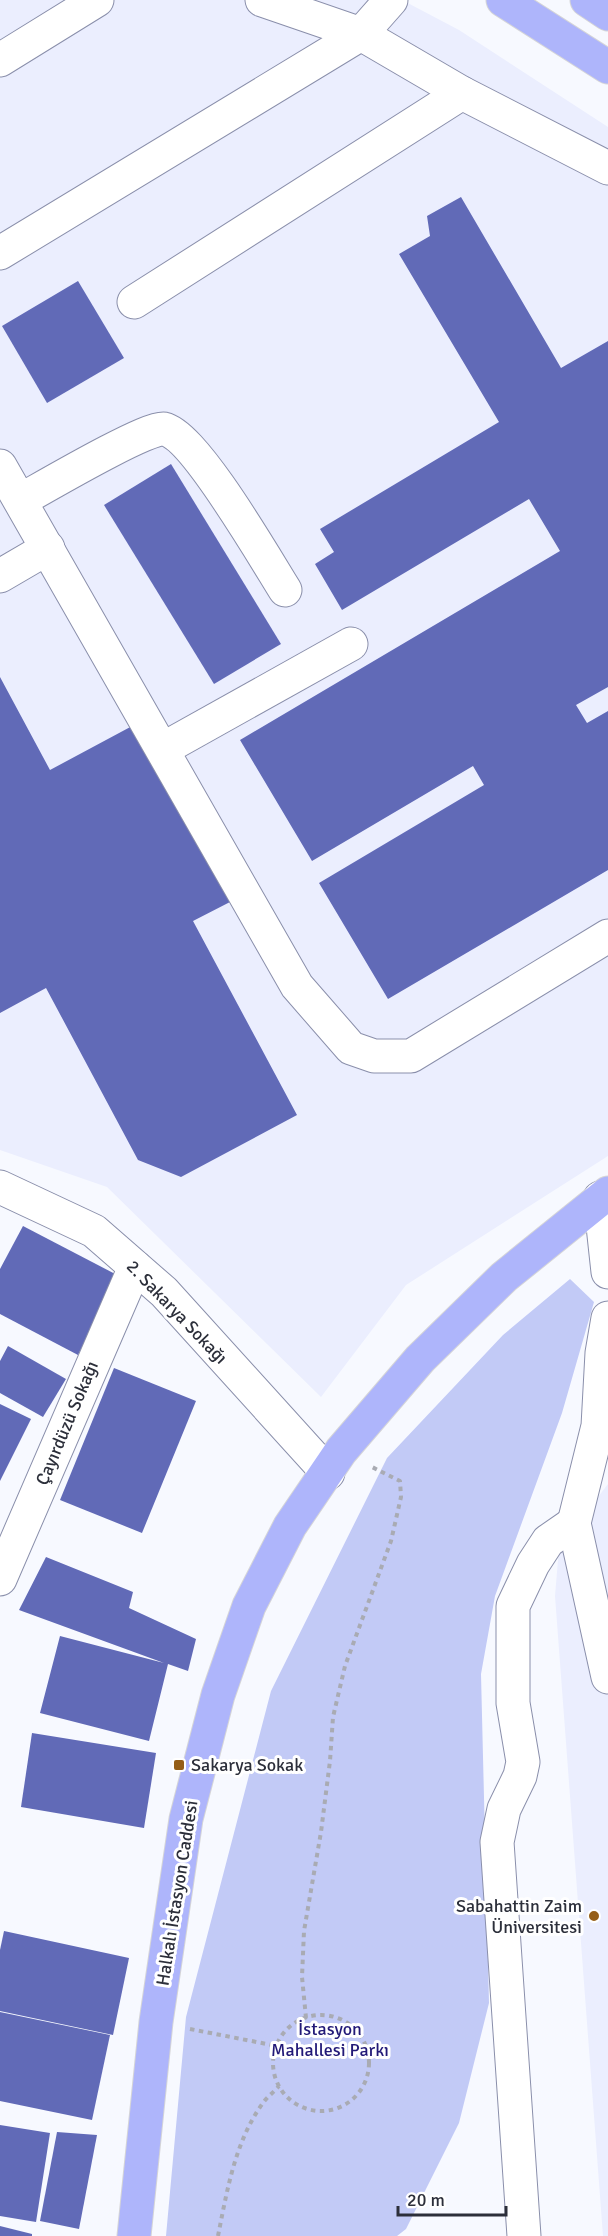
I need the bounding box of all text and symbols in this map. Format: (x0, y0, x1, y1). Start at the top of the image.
street label: 2. Sakarya Sokağı (122, 1255, 232, 1369)
street label: Çayırdüzü Sokağı (31, 1358, 103, 1488)
place label: Sakarya Sokak (191, 1754, 303, 1776)
marker: Sakarya Sokak (172, 1758, 186, 1772)
street label: Halkalı İstasyon Caddesi (151, 1799, 203, 1987)
place label: Sabahattin Zaim Üniversitesi (456, 1895, 582, 1938)
marker: Sabahattin Zaim Üniversitesi (587, 1909, 601, 1923)
park label: İstasyon Mahallesi Parkı (271, 2018, 389, 2061)
scale bar (398, 2179, 506, 2217)
text: 20 m (407, 2189, 445, 2211)

